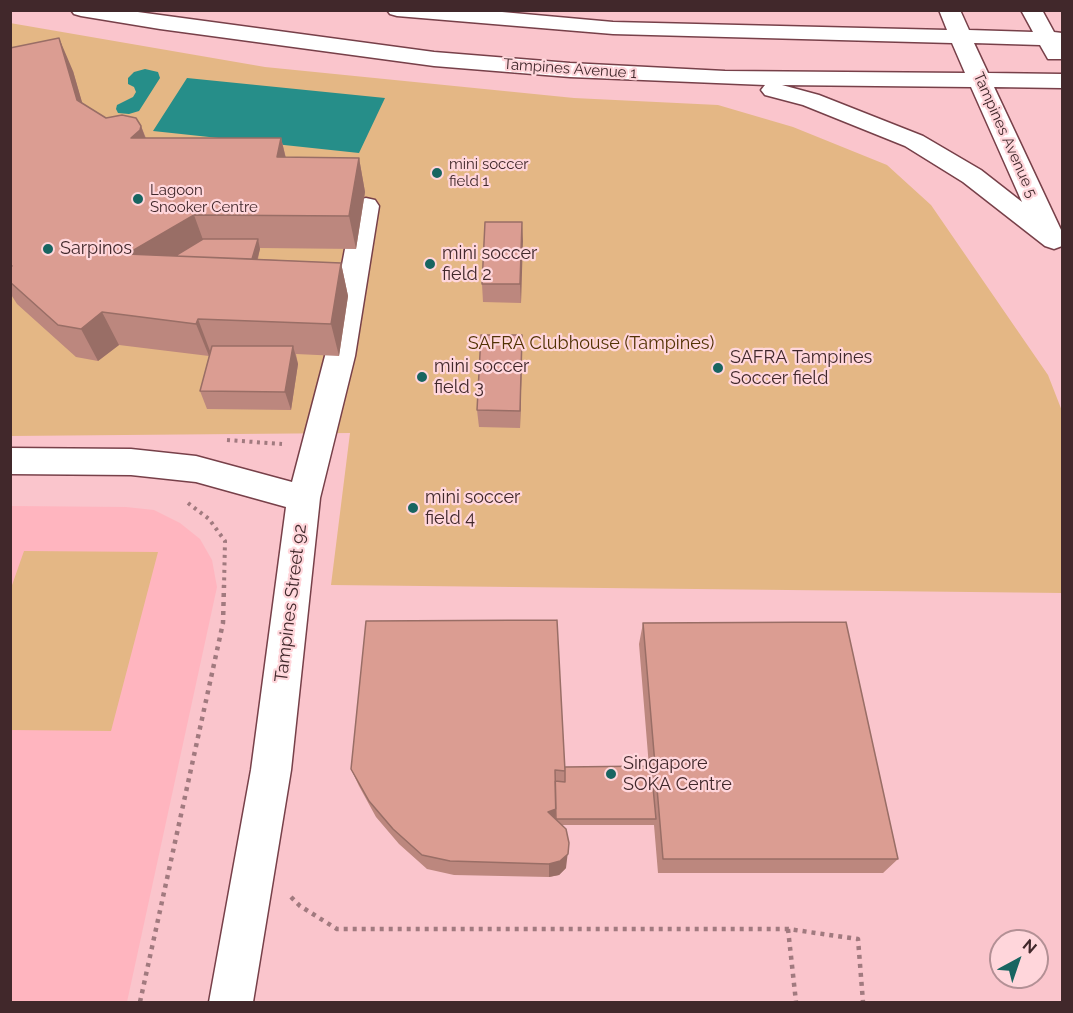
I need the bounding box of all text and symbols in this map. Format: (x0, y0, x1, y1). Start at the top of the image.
street label: Tampines Avenue 1 (503, 55, 637, 83)
street label: Tampines Avenue 5 (969, 70, 1041, 200)
place label: mini soccer field 1 (449, 155, 528, 190)
marker: mini soccer field 1 (430, 166, 444, 180)
place label: Lagoon Snooker Centre (150, 181, 258, 216)
marker: Lagoon Snooker Centre (131, 192, 145, 206)
place label: Sarpinos (60, 238, 132, 260)
marker: Sarpinos (41, 242, 55, 256)
place label: mini soccer field 2 (442, 243, 537, 286)
marker: mini soccer field 2 (423, 257, 437, 271)
park label: SAFRA Clubhouse (Tampines) (468, 333, 714, 355)
place label: SAFRA Tampines Soccer field (730, 347, 872, 389)
place label: mini soccer field 3 (434, 356, 529, 398)
marker: SAFRA Tampines Soccer field (711, 361, 725, 375)
marker: mini soccer field 3 (415, 370, 429, 384)
place label: mini soccer field 4 (425, 487, 520, 530)
marker: mini soccer field 4 (406, 501, 420, 515)
street label: Tampines Street 92 (271, 523, 311, 683)
place label: Singapore SOKA Centre (623, 753, 732, 795)
marker: Singapore SOKA Centre (604, 767, 618, 781)
north arrow (989, 929, 1049, 989)
text: N (1019, 935, 1040, 958)

